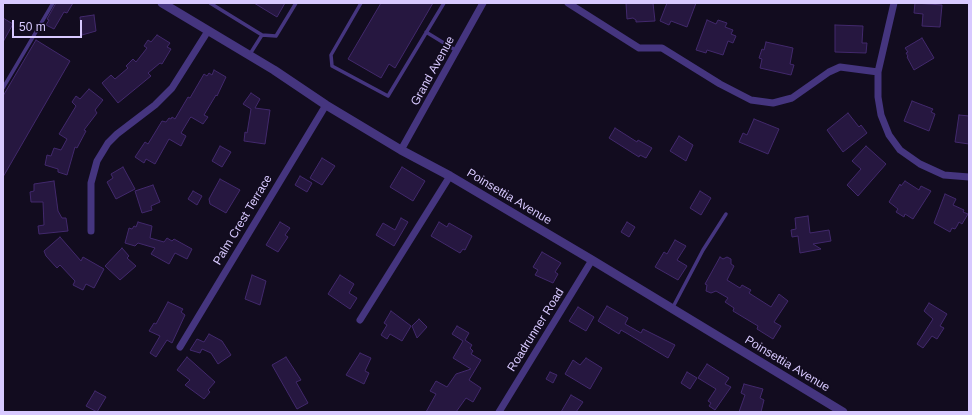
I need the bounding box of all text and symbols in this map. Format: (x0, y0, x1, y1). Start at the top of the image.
scale bar (14, 12, 84, 38)
text: 50 m (19, 20, 46, 34)
street label: Grand Avenue (408, 34, 458, 108)
street label: Poinsettia Avenue (464, 166, 554, 228)
street label: Palm Crest Terrace (210, 172, 276, 268)
street label: Roadrunner Road (505, 286, 567, 374)
street label: Poinsettia Avenue (742, 333, 832, 395)

